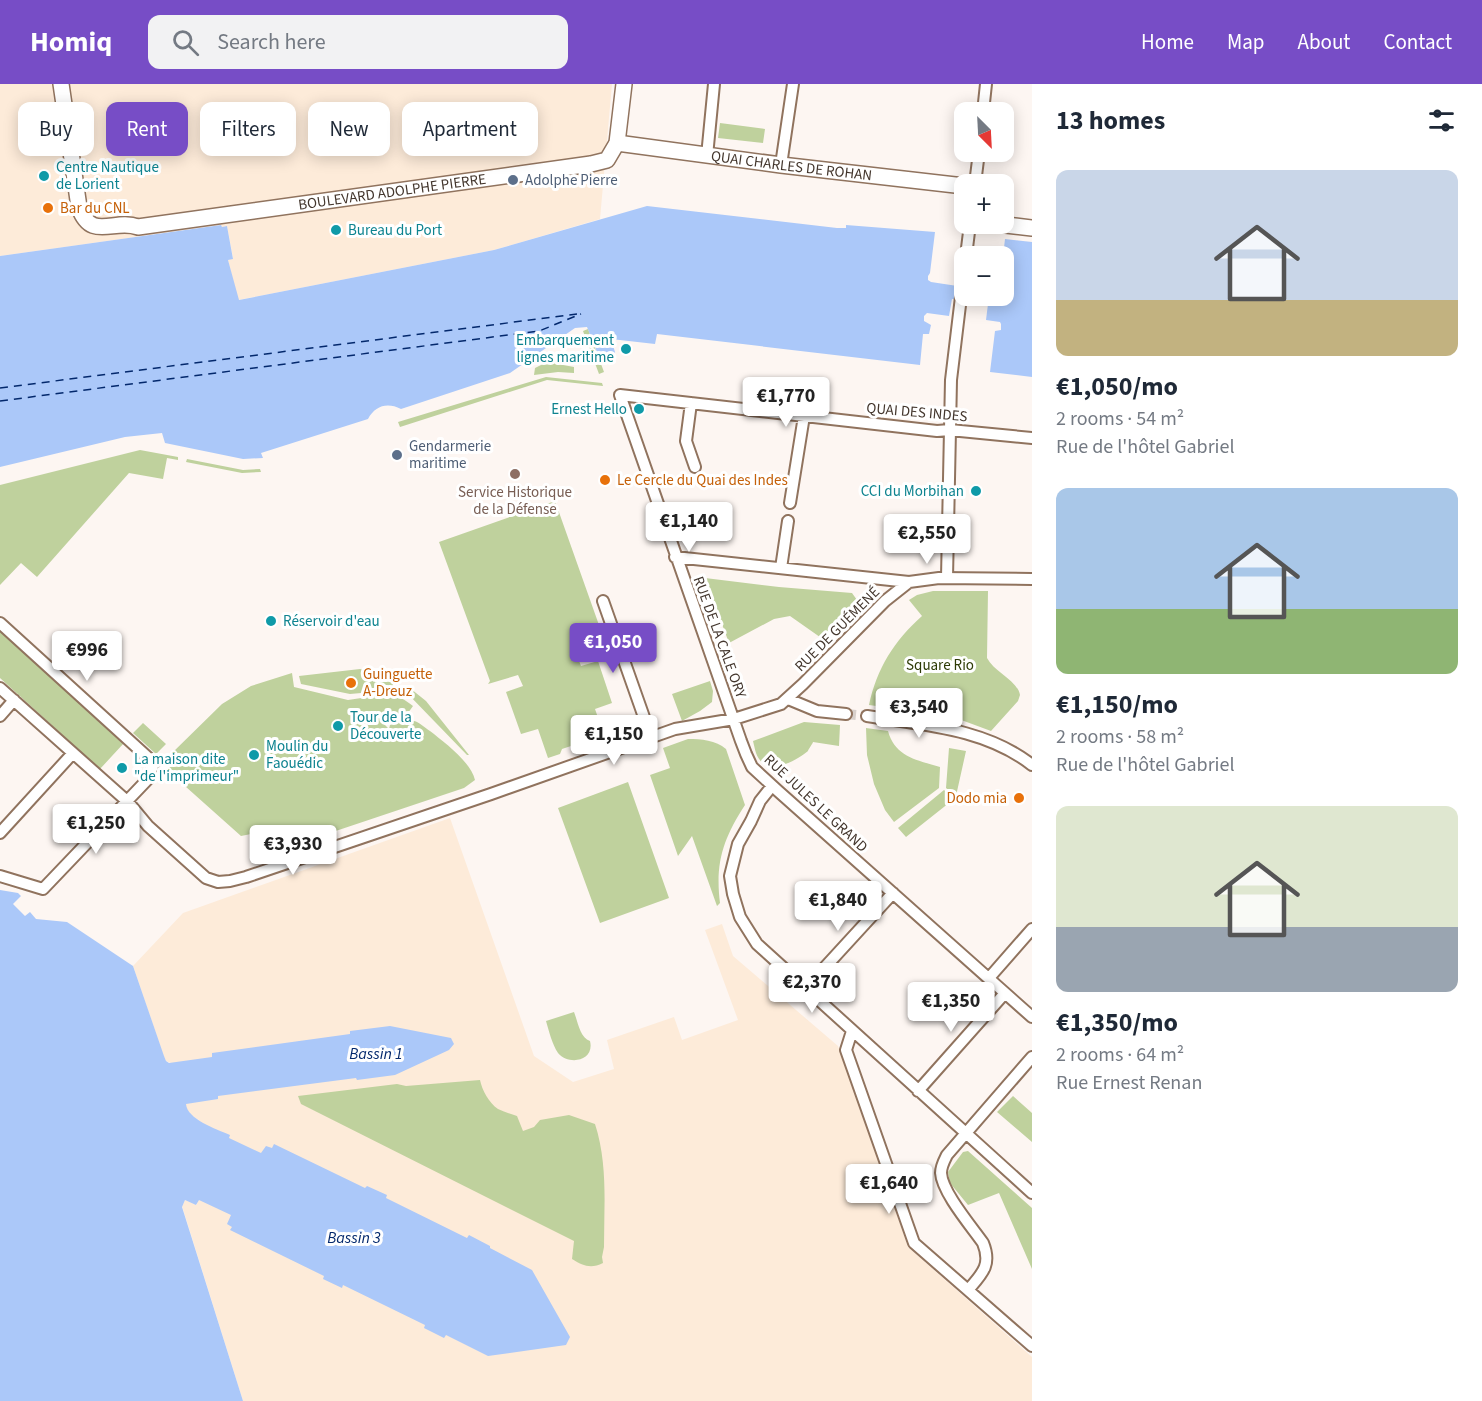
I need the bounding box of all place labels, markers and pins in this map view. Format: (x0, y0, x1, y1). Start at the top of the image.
place label: Centre Nautique de Lorient (56, 157, 159, 195)
marker: Centre Nautique de Lorient (37, 169, 51, 183)
place label: Adolphe Pierre (525, 170, 618, 191)
marker: Adolphe Pierre (506, 173, 520, 187)
place label: Bar du CNL (60, 198, 130, 219)
marker: Bar du CNL (41, 201, 55, 215)
place label: Bureau du Port (348, 220, 442, 241)
marker: Bureau du Port (329, 223, 343, 237)
place label: Embarquement lignes maritime (516, 330, 614, 368)
marker: Embarquement lignes maritime (619, 342, 633, 356)
pin: €1,770 (737, 377, 835, 428)
place label: Ernest Hello (551, 399, 627, 420)
marker: Ernest Hello (632, 402, 646, 416)
place label: Gendarmerie maritime (409, 436, 491, 474)
marker: Gendarmerie maritime (390, 448, 404, 462)
marker: Service Historique de la Défense (508, 467, 522, 481)
place label: Le Cercle du Quai des Indes (617, 470, 788, 491)
marker: Le Cercle du Quai des Indes (598, 473, 612, 487)
place label: CCI du Morbihan (861, 481, 964, 502)
place label: Service Historique de la Défense (458, 482, 572, 520)
marker: CCI du Morbihan (969, 484, 983, 498)
pin: €1,140 (640, 502, 738, 553)
pin: €2,550 (878, 514, 976, 565)
place label: Réservoir d'eau (283, 611, 380, 632)
marker: Réservoir d'eau (264, 614, 278, 628)
pin: €1,050 (564, 623, 662, 674)
pin: €996 (51, 631, 123, 682)
place label: Guinguette A-Dreuz (363, 664, 432, 702)
marker: Guinguette A-Dreuz (344, 676, 358, 690)
pin: €3,540 (870, 688, 968, 739)
place label: Tour de la Découverte (350, 707, 421, 745)
pin: €1,150 (565, 715, 663, 766)
marker: Tour de la Découverte (331, 719, 345, 733)
place label: Moulin du Faouédic (266, 736, 328, 774)
marker: Moulin du Faouédic (247, 748, 261, 762)
place label: La maison dite "de l'imprimeur" (134, 749, 239, 787)
marker: La maison dite "de l'imprimeur" (115, 761, 129, 775)
place label: Dodo mia (947, 788, 1007, 809)
marker: Dodo mia (1012, 791, 1026, 805)
pin: €1,250 (47, 804, 145, 855)
pin: €3,930 (244, 825, 342, 876)
pin: €1,840 (789, 881, 887, 932)
pin: €2,370 (763, 963, 861, 1014)
pin: €1,350 (902, 982, 1000, 1033)
pin: €1,640 (840, 1164, 938, 1215)

